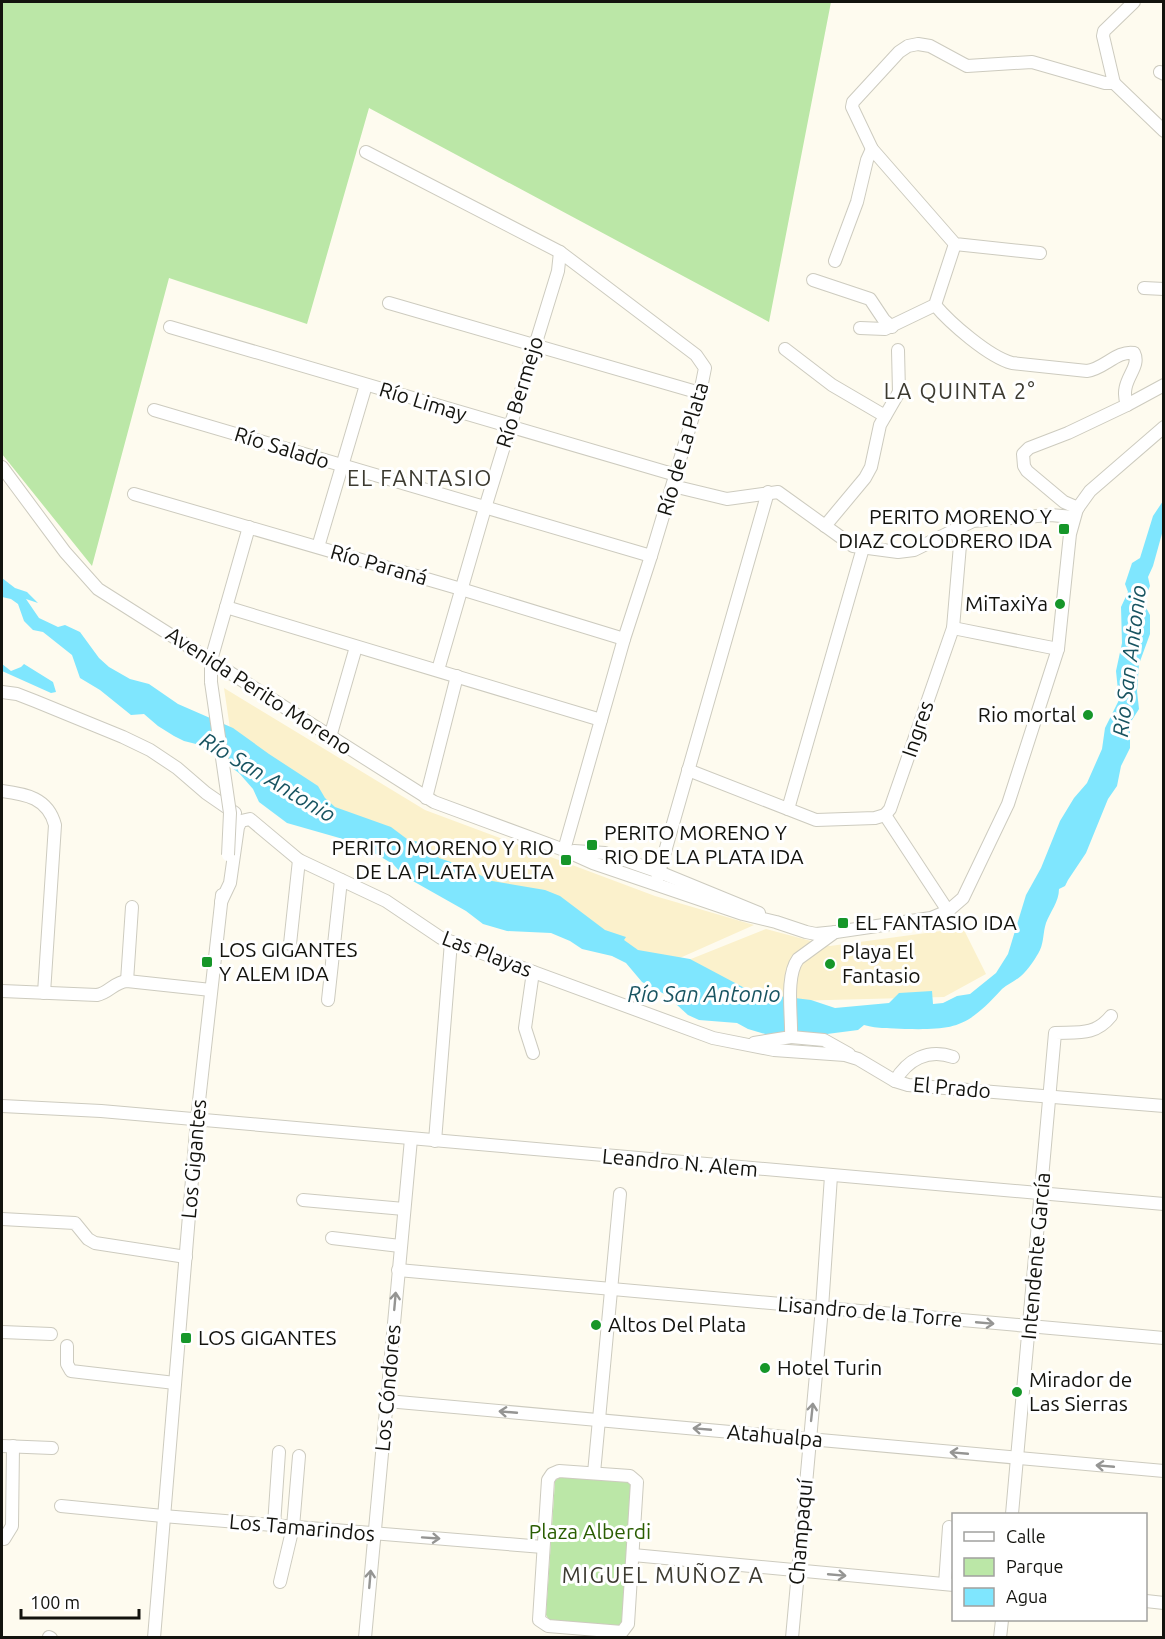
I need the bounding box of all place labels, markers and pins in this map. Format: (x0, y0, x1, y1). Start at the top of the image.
place label: PERITO MORENO Y DIAZ COLODRERO IDA (838, 504, 1052, 552)
marker: PERITO MORENO Y DIAZ COLODRERO IDA (1057, 522, 1071, 536)
place label: MiTaxiYa (965, 591, 1048, 615)
marker: MiTaxiYa (1053, 597, 1067, 611)
place label: Rio mortal (978, 702, 1076, 726)
marker: Rio mortal (1081, 708, 1095, 722)
place label: PERITO MORENO Y RIO DE LA PLATA IDA (604, 820, 804, 868)
place label: PERITO MORENO Y RIO DE LA PLATA VUELTA (331, 835, 554, 883)
marker: PERITO MORENO Y RIO DE LA PLATA IDA (585, 838, 599, 852)
marker: PERITO MORENO Y RIO DE LA PLATA VUELTA (559, 853, 573, 867)
place label: EL FANTASIO IDA (855, 910, 1017, 934)
marker: EL FANTASIO IDA (836, 916, 850, 930)
place label: LOS GIGANTES Y ALEM IDA (219, 937, 357, 985)
place label: Playa El Fantasio (842, 939, 921, 987)
marker: LOS GIGANTES Y ALEM IDA (200, 955, 214, 969)
marker: Playa El Fantasio (823, 957, 837, 971)
place label: Altos Del Plata (608, 1312, 746, 1336)
marker: Altos Del Plata (589, 1318, 603, 1332)
place label: LOS GIGANTES (198, 1325, 336, 1349)
marker: LOS GIGANTES (179, 1331, 193, 1345)
place label: Hotel Turin (777, 1355, 882, 1379)
marker: Hotel Turin (758, 1361, 772, 1375)
place label: Mirador de Las Sierras (1029, 1367, 1132, 1415)
marker: Mirador de Las Sierras (1010, 1385, 1024, 1399)

